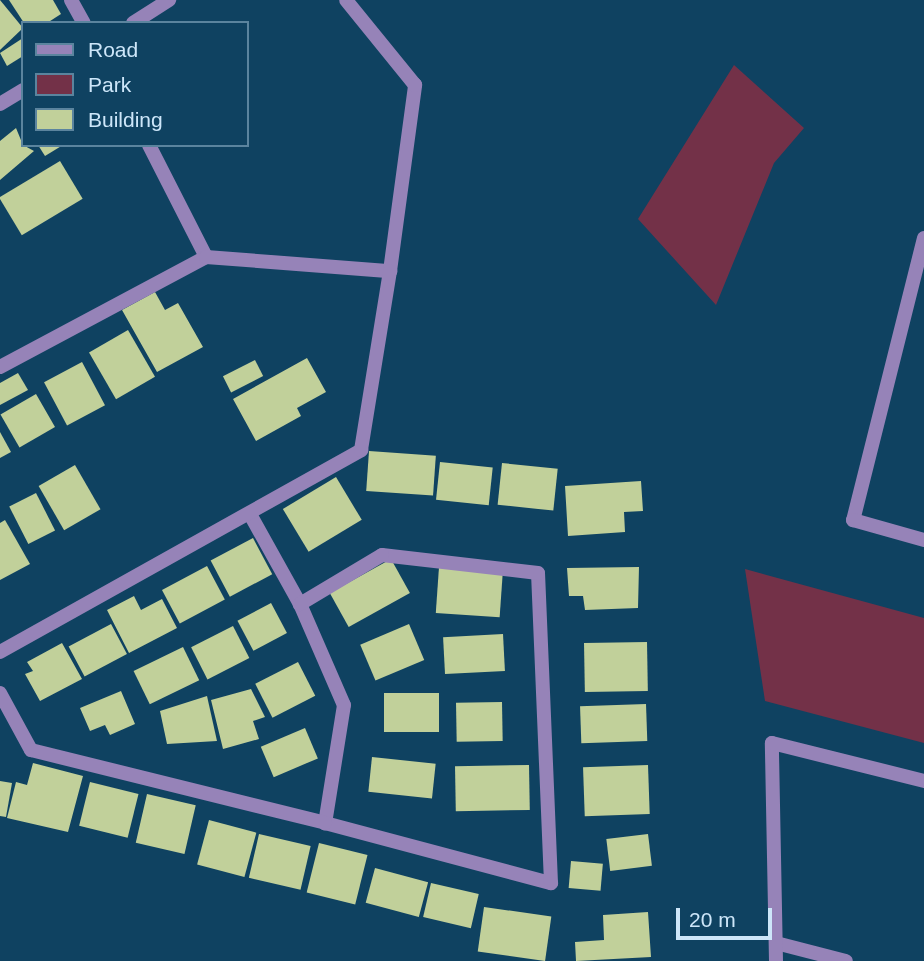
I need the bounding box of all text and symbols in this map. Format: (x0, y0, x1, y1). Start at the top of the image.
legend (21, 21, 248, 147)
text: Road (88, 38, 138, 61)
text: Park (88, 73, 131, 96)
text: Building (88, 108, 163, 131)
scale bar (679, 894, 775, 938)
text: 20 m (689, 908, 736, 931)

